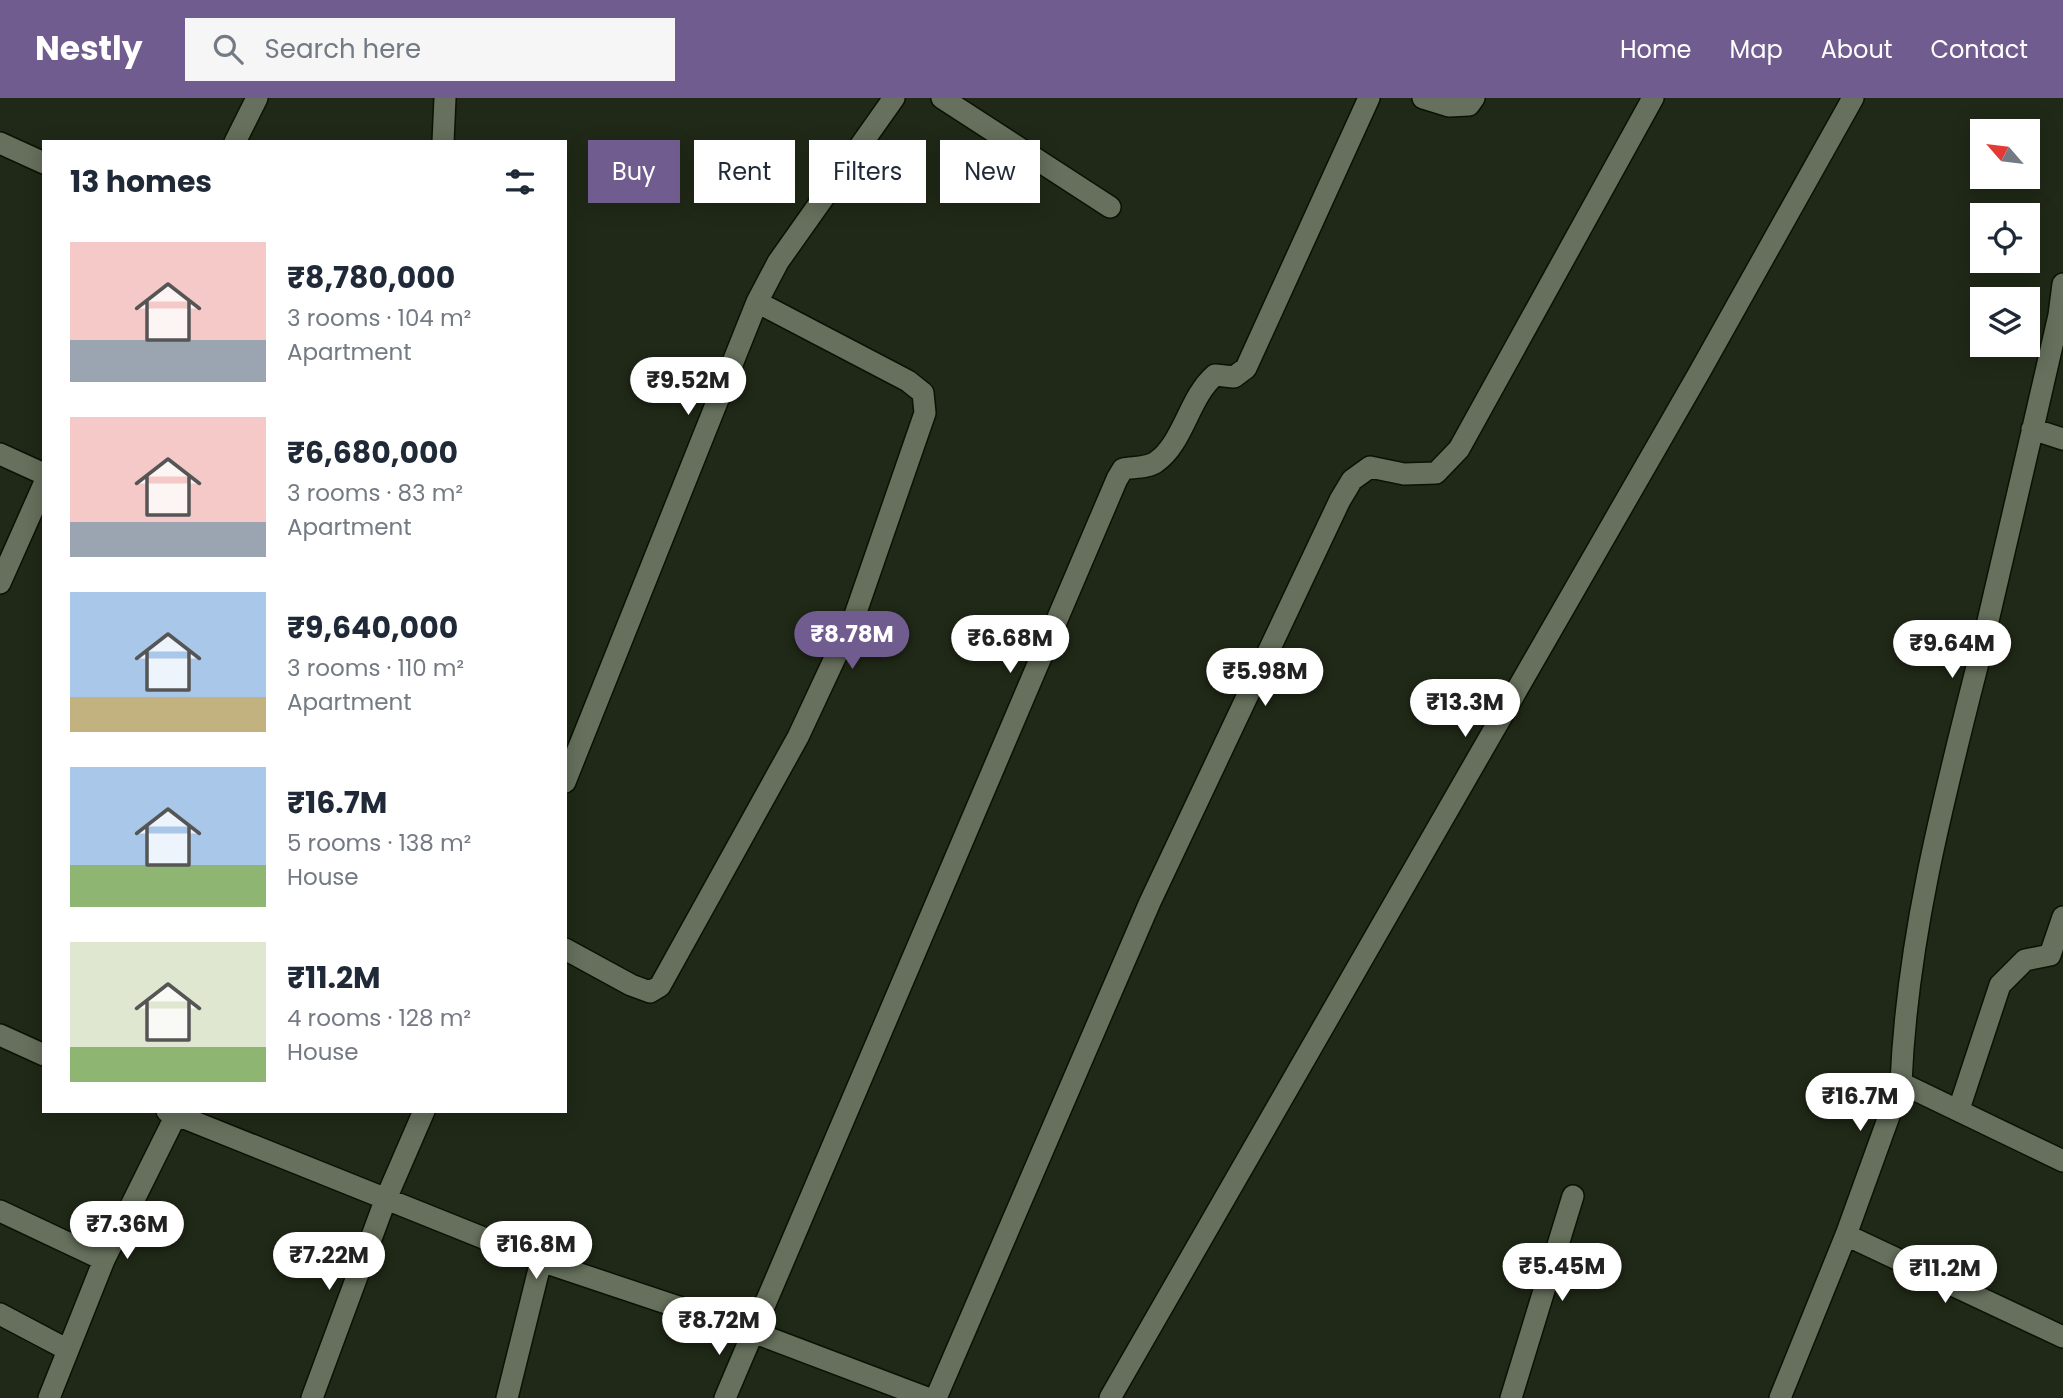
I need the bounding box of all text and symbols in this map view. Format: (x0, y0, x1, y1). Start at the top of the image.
search box (185, 18, 675, 81)
text: Nestly (35, 25, 143, 72)
icon: search (209, 30, 247, 68)
text: Search here (265, 31, 421, 67)
text: Home (1620, 33, 1692, 66)
text: Map (1730, 33, 1783, 66)
text: About (1821, 33, 1892, 66)
text: Contact (1930, 33, 2028, 66)
north arrow (1970, 119, 2040, 189)
map controls (1970, 119, 2040, 357)
chip: Buy (588, 140, 680, 203)
chip: Rent (694, 140, 795, 203)
chip: Filters (809, 140, 926, 203)
chip: New (940, 140, 1040, 203)
text: 13 homes (70, 160, 212, 203)
icon: filters (501, 163, 539, 201)
button: locate (1970, 203, 2040, 273)
text: ₹8,780,000 (287, 256, 455, 299)
icon: home (126, 270, 210, 354)
button: layers (1970, 287, 2040, 357)
text: 3 rooms · 104 m² (287, 302, 471, 334)
text: Apartment (287, 336, 412, 368)
pin: ₹9.52M (631, 358, 745, 417)
text: ₹9.52M (646, 364, 730, 396)
text: ₹6,680,000 (287, 431, 458, 474)
icon: home (126, 445, 210, 529)
text: 3 rooms · 83 m² (287, 477, 463, 509)
text: Apartment (287, 511, 412, 543)
text: ₹9,640,000 (287, 606, 458, 649)
pin: ₹8.78M (795, 612, 909, 671)
pin: ₹6.68M (953, 616, 1067, 675)
text: ₹8.78M (810, 618, 894, 650)
icon: home (126, 620, 210, 704)
pin: ₹9.64M (1895, 620, 2009, 680)
text: ₹6.68M (967, 622, 1053, 654)
text: ₹9.64M (1909, 627, 1995, 659)
pin: ₹5.98M (1208, 648, 1322, 708)
text: 3 rooms · 110 m² (287, 652, 464, 684)
text: ₹5.98M (1222, 655, 1308, 687)
pin: ₹13.3M (1408, 680, 1522, 739)
text: Apartment (287, 686, 412, 718)
text: ₹13.3M (1426, 686, 1504, 718)
text: ₹16.7M (287, 781, 387, 824)
icon: home (126, 795, 210, 879)
text: 5 rooms · 138 m² (287, 827, 471, 859)
text: House (287, 861, 359, 893)
text: ₹11.2M (287, 956, 381, 999)
icon: home (126, 970, 210, 1054)
text: 4 rooms · 128 m² (287, 1002, 471, 1034)
text: House (287, 1036, 359, 1068)
pin: ₹16.7M (1803, 1074, 1917, 1133)
text: ₹16.7M (1822, 1080, 1898, 1112)
pin: ₹7.36M (70, 1202, 184, 1261)
text: ₹7.36M (86, 1208, 168, 1240)
pin: ₹16.8M (479, 1222, 593, 1281)
text: ₹16.8M (496, 1228, 576, 1260)
pin: ₹7.22M (272, 1232, 386, 1292)
text: ₹7.22M (289, 1239, 369, 1271)
pin: ₹5.45M (1505, 1244, 1619, 1303)
pin: ₹11.2M (1888, 1246, 2002, 1305)
text: ₹5.45M (1519, 1250, 1605, 1282)
text: ₹11.2M (1909, 1252, 1981, 1284)
pin: ₹8.72M (662, 1298, 776, 1357)
text: ₹8.72M (678, 1304, 760, 1336)

